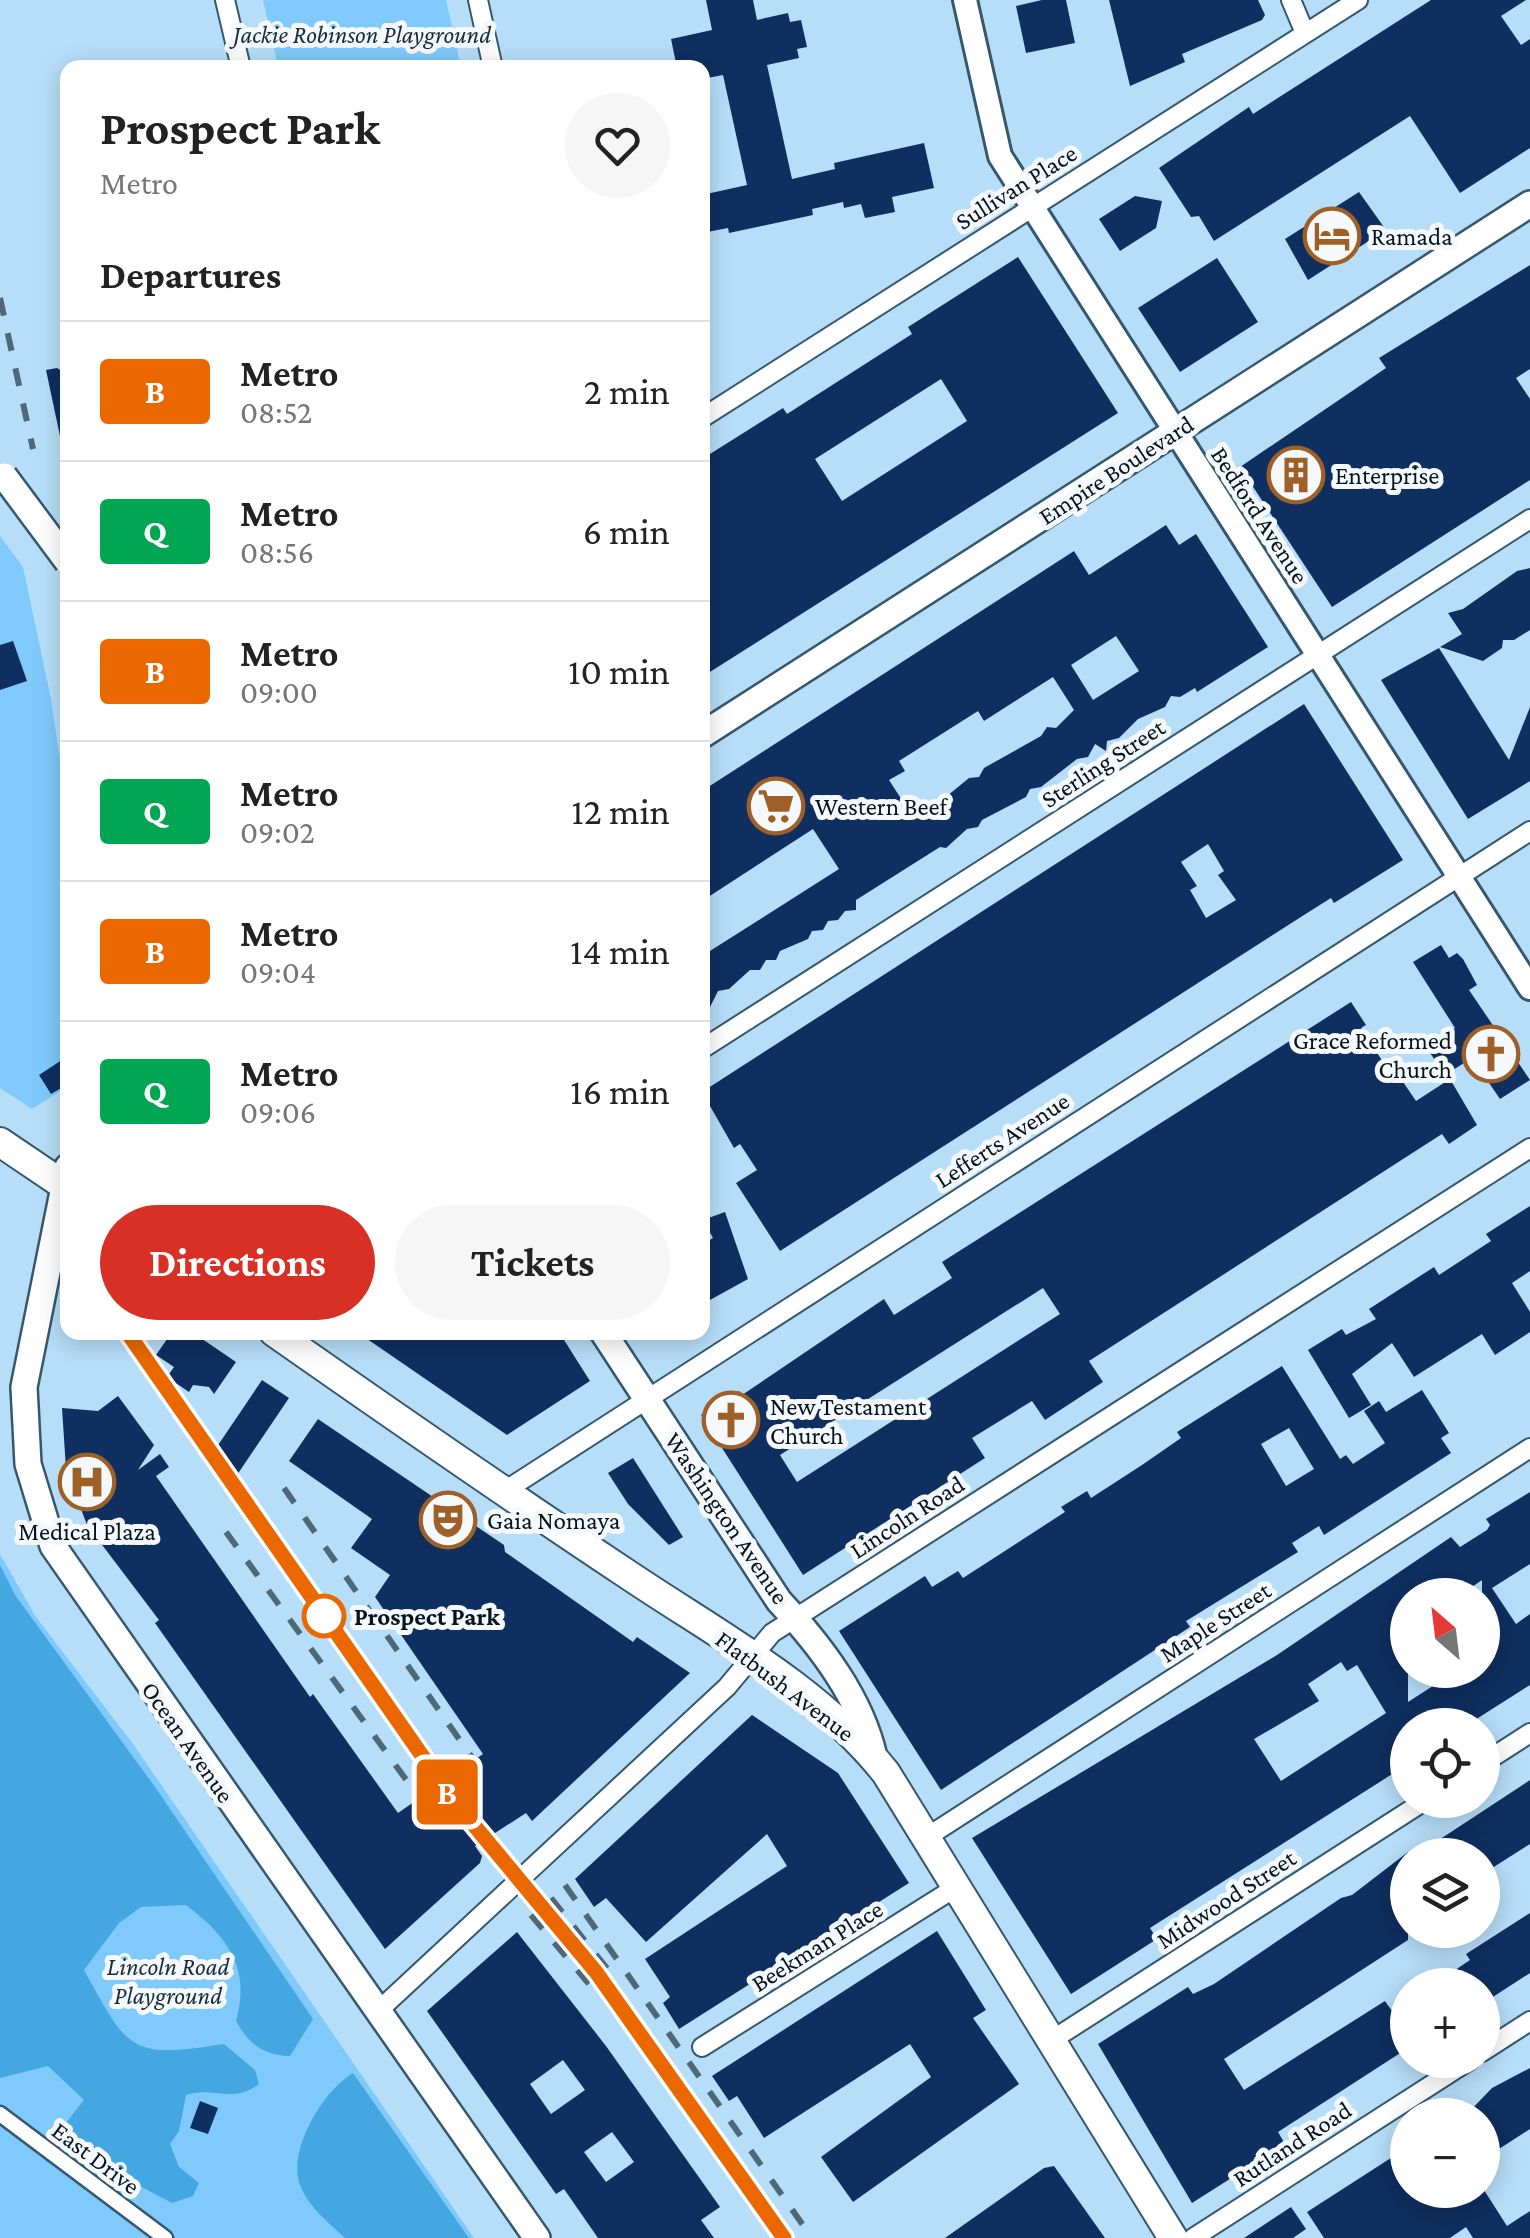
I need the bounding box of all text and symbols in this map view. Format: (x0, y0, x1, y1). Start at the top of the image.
park label: Jackie Robinson Playground (229, 21, 492, 49)
button: heart (565, 93, 670, 198)
text: Prospect Park (100, 101, 380, 154)
street label: Sullivan Place (950, 139, 1082, 235)
text: Metro (100, 165, 178, 201)
hotel icon: Ramada (1302, 206, 1362, 266)
place label: Ramada (1371, 223, 1453, 250)
text: Departures (100, 254, 281, 296)
text: Metro (240, 352, 338, 394)
text: 2 min (584, 370, 670, 412)
text: B (145, 372, 165, 411)
text: 08:52 (240, 394, 312, 430)
street label: Empire Boulevard (1034, 410, 1199, 531)
street label: Bedford Avenue (1206, 442, 1314, 588)
building icon: Enterprise (1266, 445, 1326, 505)
place label: Enterprise (1335, 462, 1439, 490)
text: Metro (240, 492, 338, 534)
text: 6 min (583, 510, 670, 552)
text: Q (143, 512, 167, 551)
text: 08:56 (240, 534, 314, 570)
text: Metro (240, 632, 338, 674)
text: 10 min (568, 650, 670, 692)
text: B (145, 652, 165, 691)
text: 09:00 (240, 674, 318, 710)
street label: Sterling Street (1036, 713, 1171, 814)
text: Metro (240, 772, 338, 814)
supermarket icon: Western Beef (746, 776, 806, 836)
text: 12 min (571, 790, 670, 832)
text: Q (143, 792, 167, 831)
place label: Western Beef (815, 793, 948, 820)
text: 09:02 (240, 814, 315, 850)
text: Metro (240, 912, 338, 954)
text: 14 min (570, 930, 670, 972)
text: B (145, 932, 165, 971)
text: 09:04 (240, 954, 316, 990)
church icon: Grace Reformed Church (1461, 1024, 1521, 1084)
place label: Grace Reformed Church (1293, 1027, 1452, 1083)
text: Metro (240, 1052, 338, 1094)
text: 16 min (570, 1070, 670, 1112)
text: Q (143, 1072, 167, 1111)
street label: Lefferts Avenue (930, 1087, 1074, 1193)
text: 09:06 (240, 1094, 316, 1130)
button: Directions (100, 1205, 375, 1320)
button: Tickets (395, 1205, 670, 1320)
church icon: New Testament Church (701, 1390, 761, 1450)
place label: New Testament Church (770, 1393, 927, 1449)
street label: Washington Avenue (659, 1427, 794, 1609)
hospital icon: Medical Plaza (57, 1452, 117, 1512)
street label: Lincoln Road (845, 1470, 969, 1564)
theatre icon: Gaia Nomaya (418, 1490, 478, 1550)
place label: Gaia Nomaya (487, 1507, 621, 1535)
place label: Medical Plaza (18, 1518, 156, 1545)
street label: Maple Street (1155, 1576, 1276, 1669)
north arrow (1390, 1578, 1500, 1688)
map controls (1390, 1578, 1500, 2208)
marker: Prospect Park (303, 1595, 345, 1637)
place label: Prospect Park (354, 1603, 500, 1630)
street label: Flatbush Avenue (710, 1625, 860, 1747)
street label: Ocean Avenue (136, 1676, 240, 1808)
button: locate (1390, 1708, 1500, 1818)
line badge: B (414, 1760, 480, 1824)
text: B (437, 1773, 457, 1812)
button: layers (1390, 1838, 1500, 1948)
street label: Midwood Street (1152, 1844, 1301, 1954)
street label: Beekman Place (747, 1895, 887, 1997)
park label: Lincoln Road Playground (107, 1953, 230, 2010)
button: + (1390, 1968, 1500, 2078)
street label: Rutland Road (1228, 2096, 1356, 2192)
button: − (1390, 2098, 1500, 2208)
street label: East Drive (47, 2116, 145, 2200)

